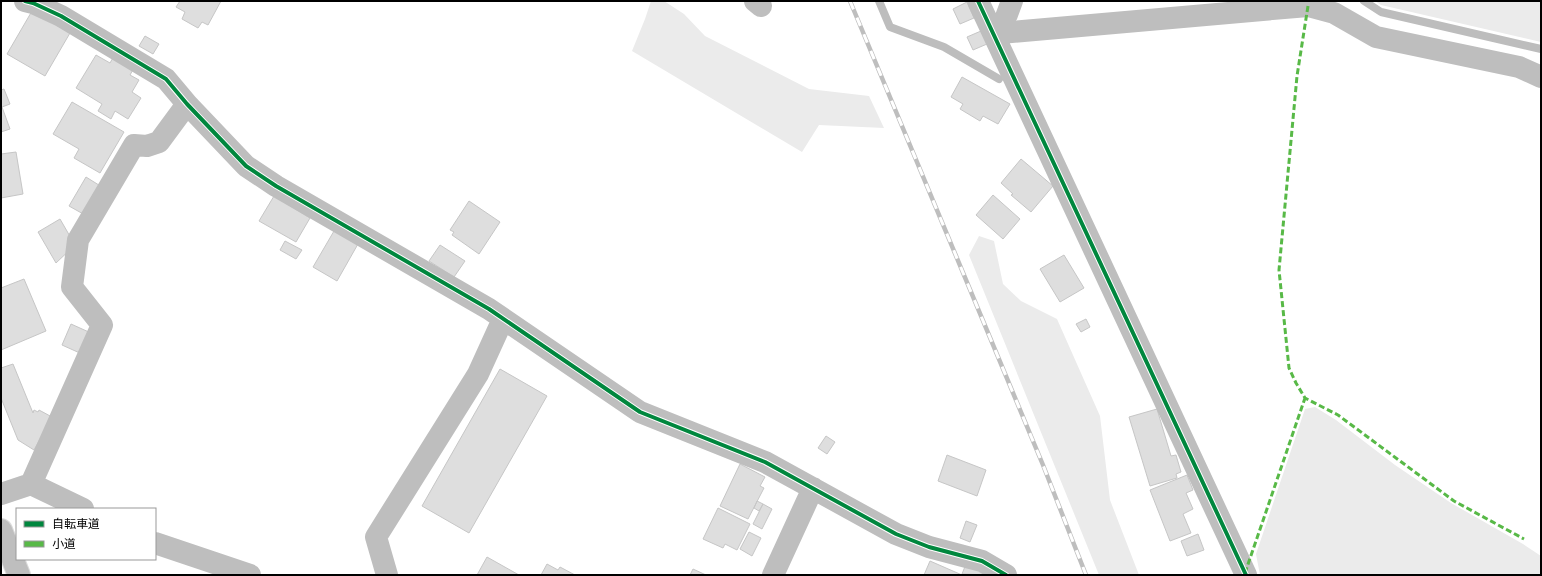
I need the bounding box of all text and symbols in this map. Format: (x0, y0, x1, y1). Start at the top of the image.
legend (16, 508, 156, 560)
text: 自転車道 (52, 516, 100, 531)
text: 小道 (52, 536, 76, 551)

